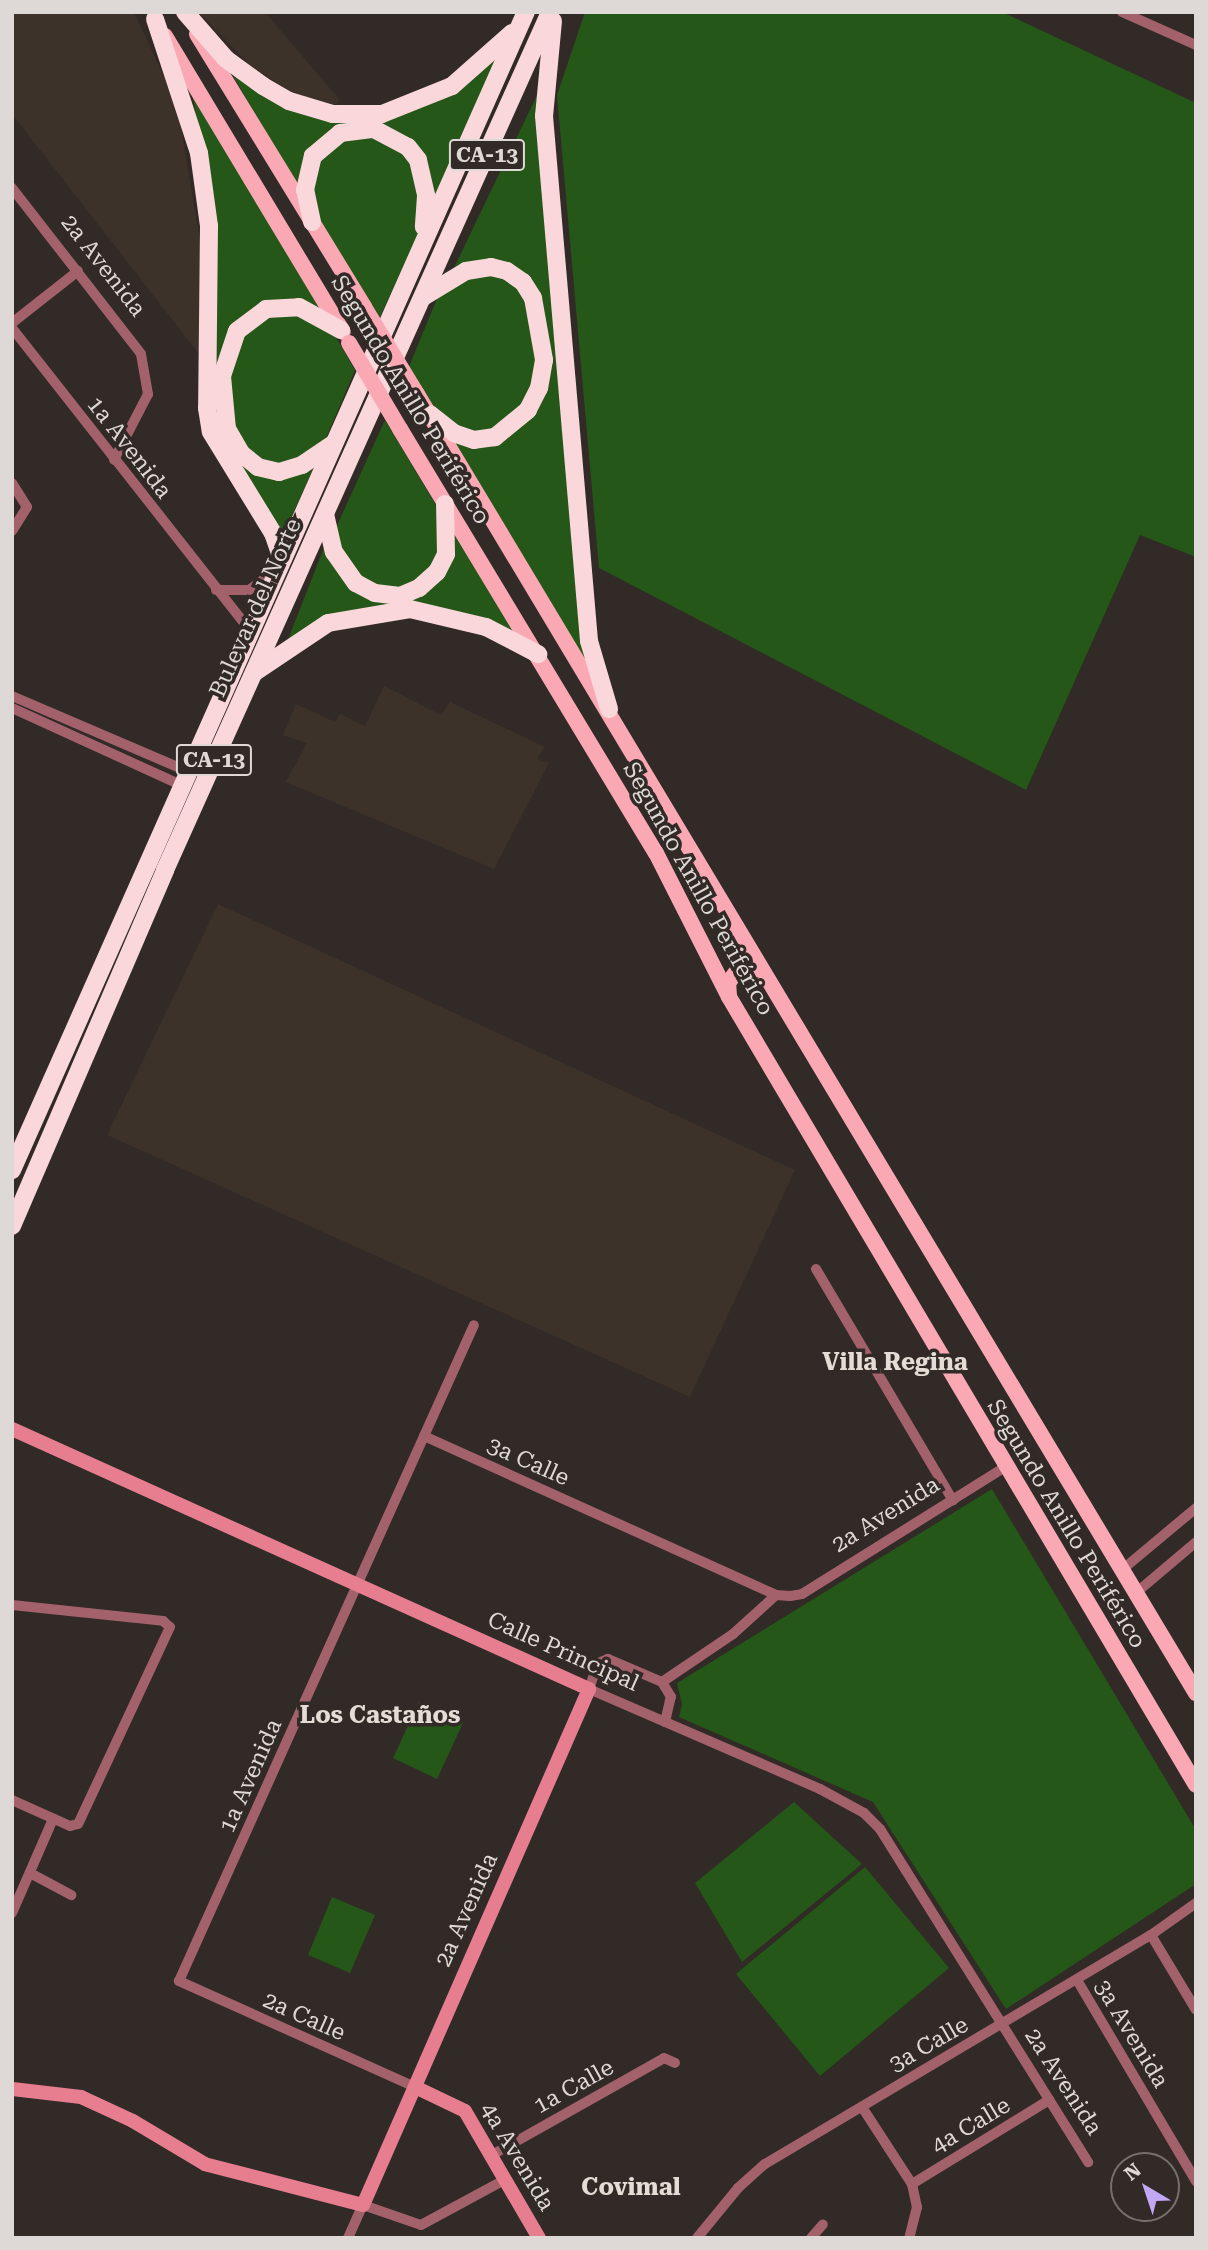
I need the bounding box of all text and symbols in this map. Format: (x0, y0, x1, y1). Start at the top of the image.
road number: CA-13 (448, 138, 526, 172)
street label: 2a Avenida (55, 210, 151, 322)
street label: Segundo Anillo Periférico (325, 271, 495, 529)
street label: 1a Avenida (81, 392, 177, 504)
street label: Bulevar del Norte (204, 514, 308, 702)
road number: CA-13 (176, 742, 252, 778)
street label: Segundo Anillo Periférico (617, 757, 779, 1021)
district label: Villa Regina (822, 1349, 968, 1377)
street label: Segundo Anillo Periférico (981, 1395, 1151, 1653)
street label: 3a Calle (483, 1432, 573, 1492)
street label: 2a Avenida (827, 1471, 945, 1559)
street label: Calle Principal (483, 1606, 643, 1698)
district label: Los Castaños (300, 1702, 460, 1730)
street label: 1a Avenida (214, 1715, 288, 1837)
street label: 2a Avenida (430, 1849, 504, 1971)
street label: 3a Avenida (1088, 1975, 1174, 2093)
street label: 2a Calle (259, 1987, 349, 2047)
street label: 3a Calle (884, 2011, 974, 2079)
street label: 2a Avenida (1018, 2024, 1108, 2140)
street label: 1a Calle (529, 2054, 619, 2120)
street label: 4a Calle (927, 2092, 1015, 2160)
street label: 4a Avenida (474, 2098, 560, 2216)
north arrow (1110, 2152, 1180, 2222)
text: N (1120, 2158, 1146, 2185)
district label: Covimal (581, 2174, 681, 2202)

